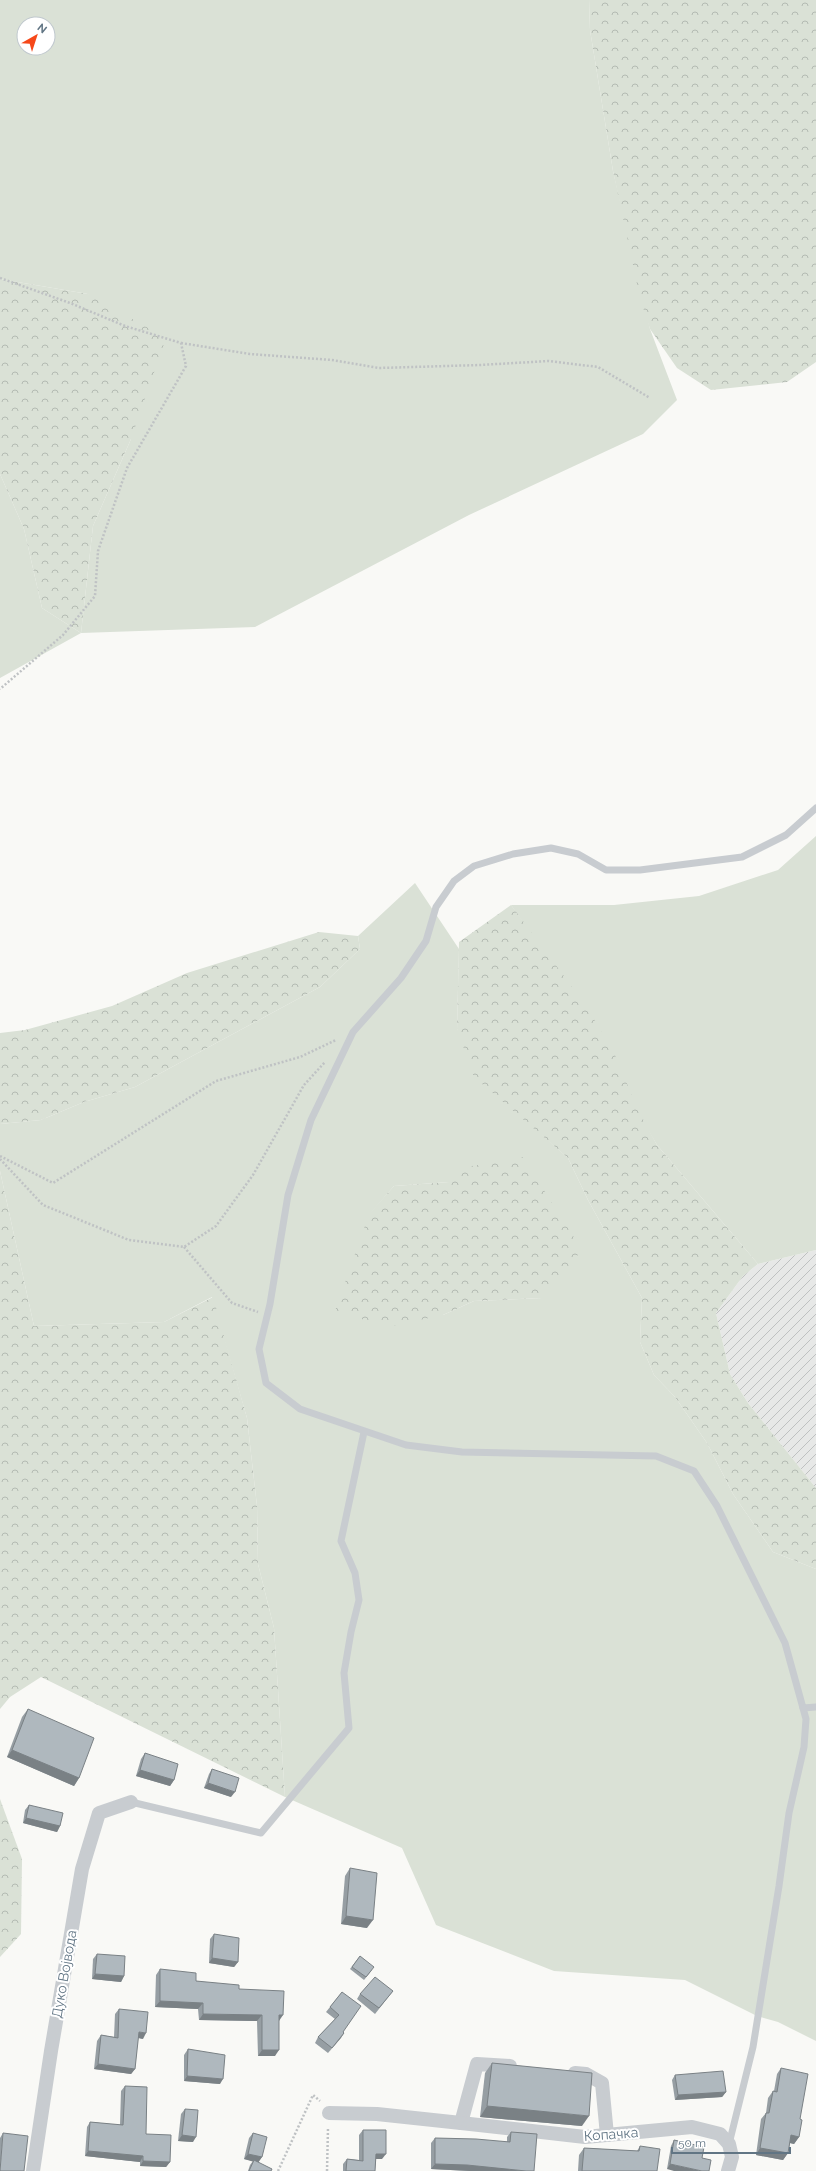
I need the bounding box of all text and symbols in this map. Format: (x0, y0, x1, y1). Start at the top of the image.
north arrow (16, 16, 56, 56)
text: N (35, 21, 49, 36)
street label: Дуко Војвода (48, 1929, 80, 2019)
street label: Копачка (583, 2124, 639, 2144)
scale bar (672, 2129, 790, 2155)
text: 50 m (678, 2136, 706, 2150)

